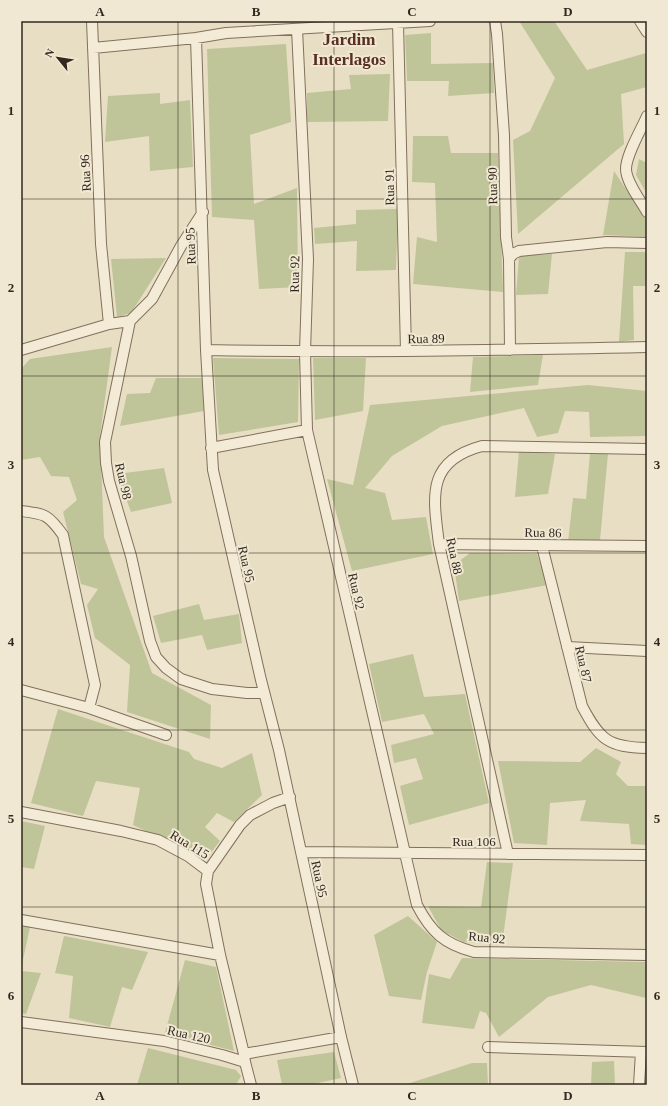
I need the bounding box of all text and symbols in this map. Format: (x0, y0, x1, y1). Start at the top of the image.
text: A (95, 4, 105, 19)
text: B (252, 4, 261, 19)
text: C (407, 4, 417, 19)
text: D (563, 4, 573, 19)
district label: Jardim Interlagos (312, 30, 386, 69)
north arrow (38, 38, 78, 78)
text: N (42, 47, 57, 59)
text: 1 (8, 103, 14, 118)
text: 1 (654, 103, 660, 118)
street label: Rua 96 (77, 154, 94, 192)
street label: Rua 90 (485, 167, 500, 205)
street label: Rua 91 (382, 168, 397, 206)
street label: Rua 95 (182, 227, 199, 265)
street label: Rua 92 (287, 255, 302, 293)
text: 2 (8, 280, 14, 295)
text: 2 (654, 280, 660, 295)
street label: Rua 89 (407, 331, 445, 346)
text: 3 (8, 457, 15, 472)
text: 3 (654, 457, 661, 472)
street label: Rua 98 (112, 461, 135, 501)
street label: Rua 86 (524, 525, 562, 540)
street label: Rua 88 (443, 536, 466, 576)
street label: Rua 95 (235, 544, 258, 584)
street label: Rua 92 (345, 571, 368, 611)
text: 4 (8, 634, 15, 649)
text: 4 (654, 634, 661, 649)
street label: Rua 87 (572, 644, 595, 684)
text: 5 (8, 811, 15, 826)
text: 5 (654, 811, 661, 826)
street label: Rua 115 (167, 827, 212, 862)
street label: Rua 106 (452, 834, 496, 849)
street label: Rua 95 (308, 859, 331, 899)
street label: Rua 92 (468, 928, 506, 947)
text: 6 (8, 988, 15, 1003)
text: 6 (654, 988, 661, 1003)
street label: Rua 120 (166, 1022, 212, 1047)
text: A (95, 1088, 105, 1103)
text: B (252, 1088, 261, 1103)
text: C (407, 1088, 417, 1103)
text: D (563, 1088, 573, 1103)

